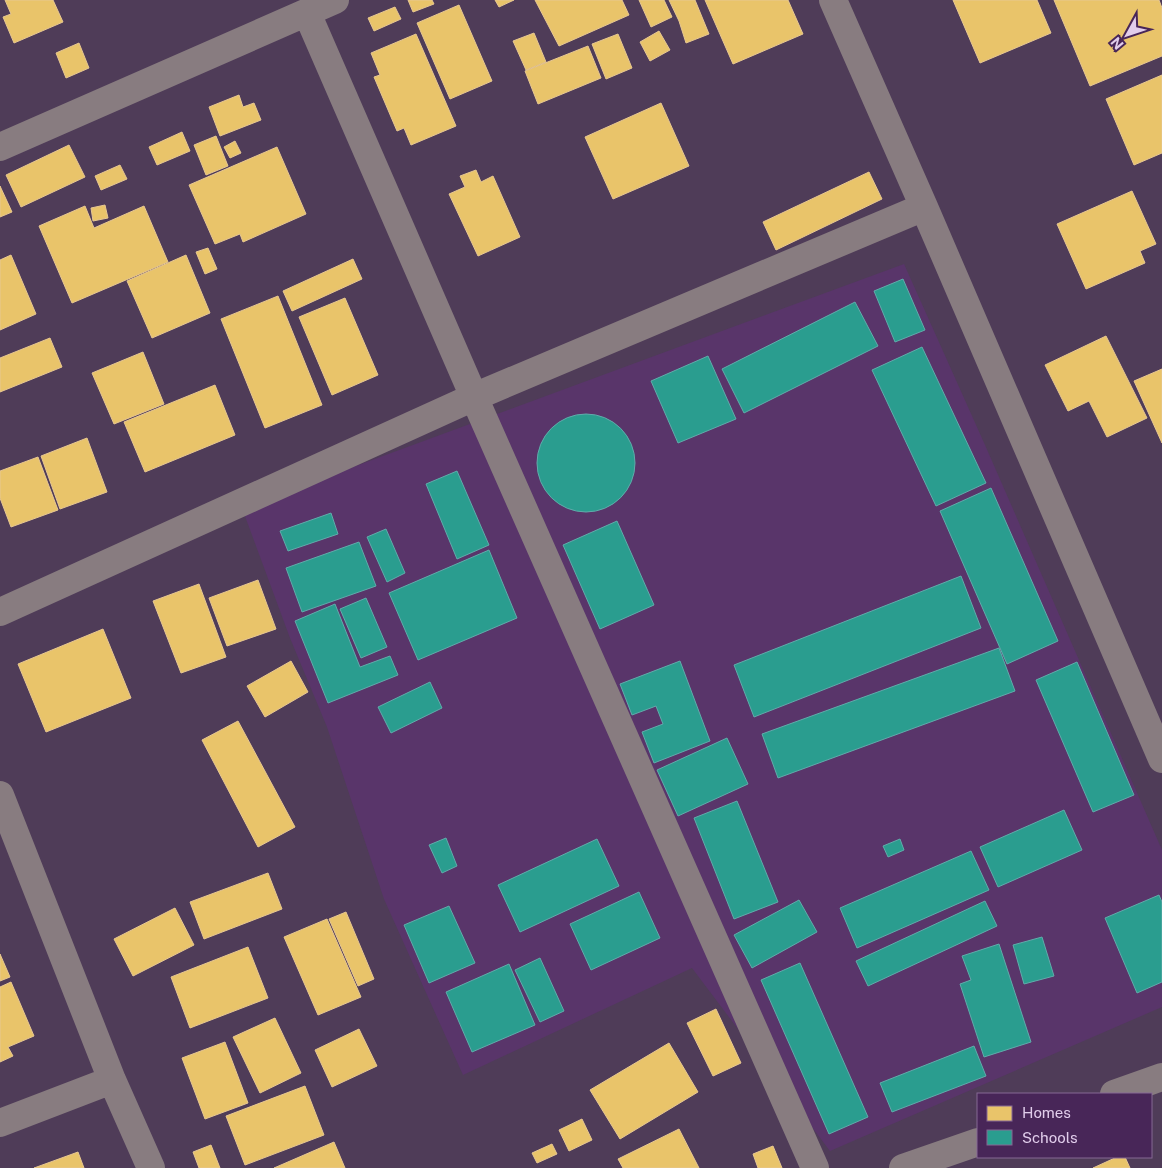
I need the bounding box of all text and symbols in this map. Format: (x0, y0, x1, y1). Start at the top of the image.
north arrow (1102, 10, 1152, 60)
text: N (1107, 34, 1127, 53)
legend (977, 1093, 1152, 1158)
text: Homes (1022, 1104, 1071, 1121)
text: Schools (1022, 1129, 1078, 1146)

